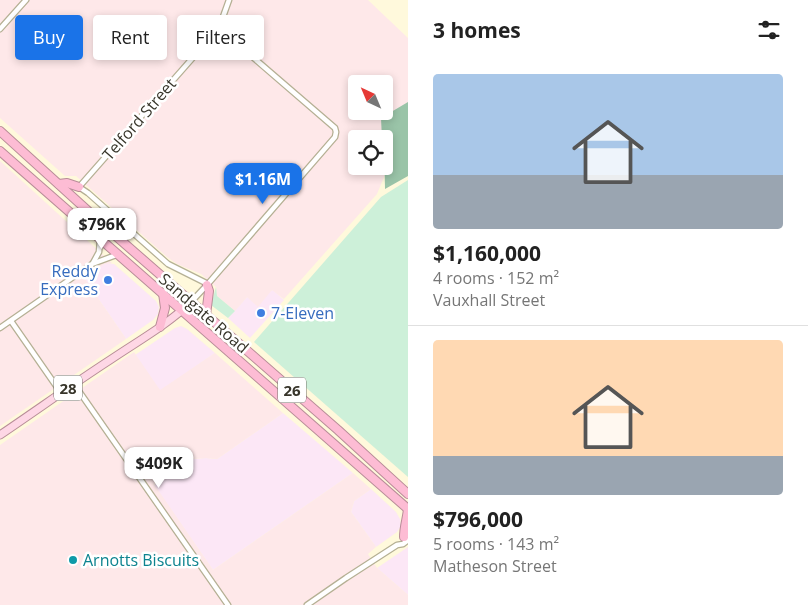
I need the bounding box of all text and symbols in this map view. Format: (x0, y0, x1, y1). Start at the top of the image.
chip: Buy (15, 15, 83, 60)
chip: Rent (93, 15, 167, 60)
chip: Filters (177, 15, 264, 60)
text: 3 homes (433, 16, 521, 44)
icon: filters (755, 16, 783, 44)
street label: Telford Street (97, 73, 181, 165)
north arrow (348, 75, 392, 120)
map controls (348, 75, 393, 175)
icon: home (563, 107, 653, 197)
button: locate (348, 130, 393, 175)
pin: $1.16M (222, 162, 304, 205)
text: $1.16M (235, 168, 291, 190)
pin: $796K (67, 208, 137, 250)
text: $796K (78, 213, 126, 235)
text: $1,160,000 (433, 239, 541, 267)
place label: Reddy Express (40, 260, 99, 300)
text: 4 rooms · 152 m² (433, 267, 559, 289)
street label: Sandgate Road (155, 268, 253, 358)
marker: Reddy Express (102, 274, 114, 286)
text: Vauxhall Street (433, 289, 545, 311)
place label: 7-Eleven (271, 302, 334, 324)
marker: 7-Eleven (255, 307, 267, 319)
icon: home (563, 372, 653, 462)
road number: 28 (54, 376, 82, 400)
road number: 26 (278, 378, 306, 402)
pin: $409K (124, 446, 194, 489)
text: $409K (135, 452, 183, 474)
text: $796,000 (433, 505, 523, 533)
text: 5 rooms · 143 m² (433, 533, 559, 555)
place label: Arnotts Biscuits (83, 549, 199, 571)
marker: Arnotts Biscuits (67, 554, 79, 566)
text: Matheson Street (433, 555, 557, 577)

